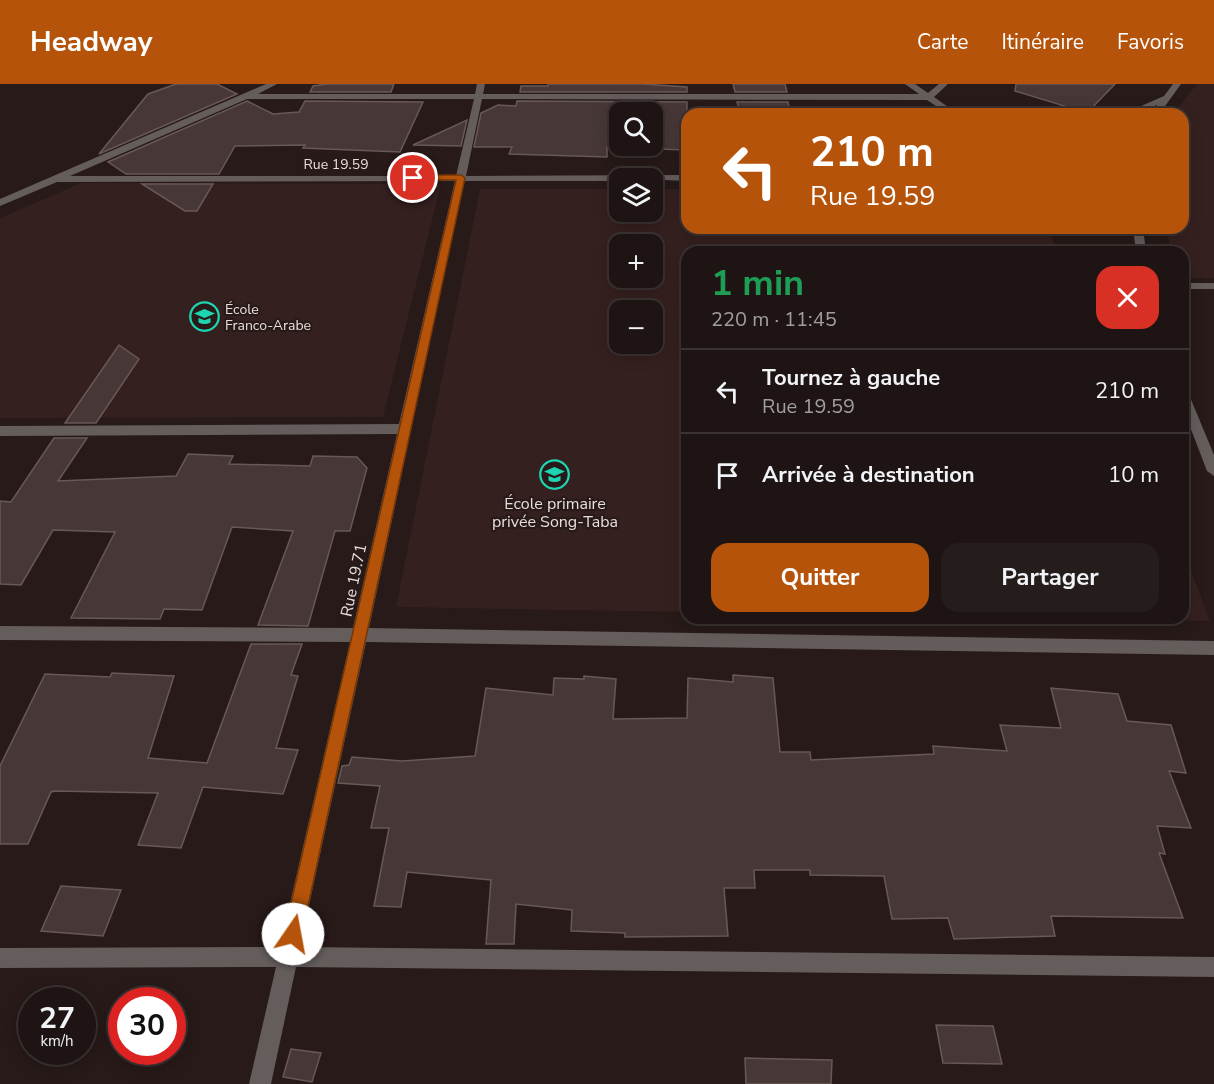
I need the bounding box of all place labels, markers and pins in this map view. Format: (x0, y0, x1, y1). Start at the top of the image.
pin (387, 152, 438, 203)
place label: École Franco-Arabe (225, 300, 311, 335)
school or university icon: École Franco-Arabe (188, 301, 220, 333)
school or university icon: École primaire privée Song-Taba (539, 459, 571, 491)
place label: École primaire privée Song-Taba (492, 493, 618, 533)

